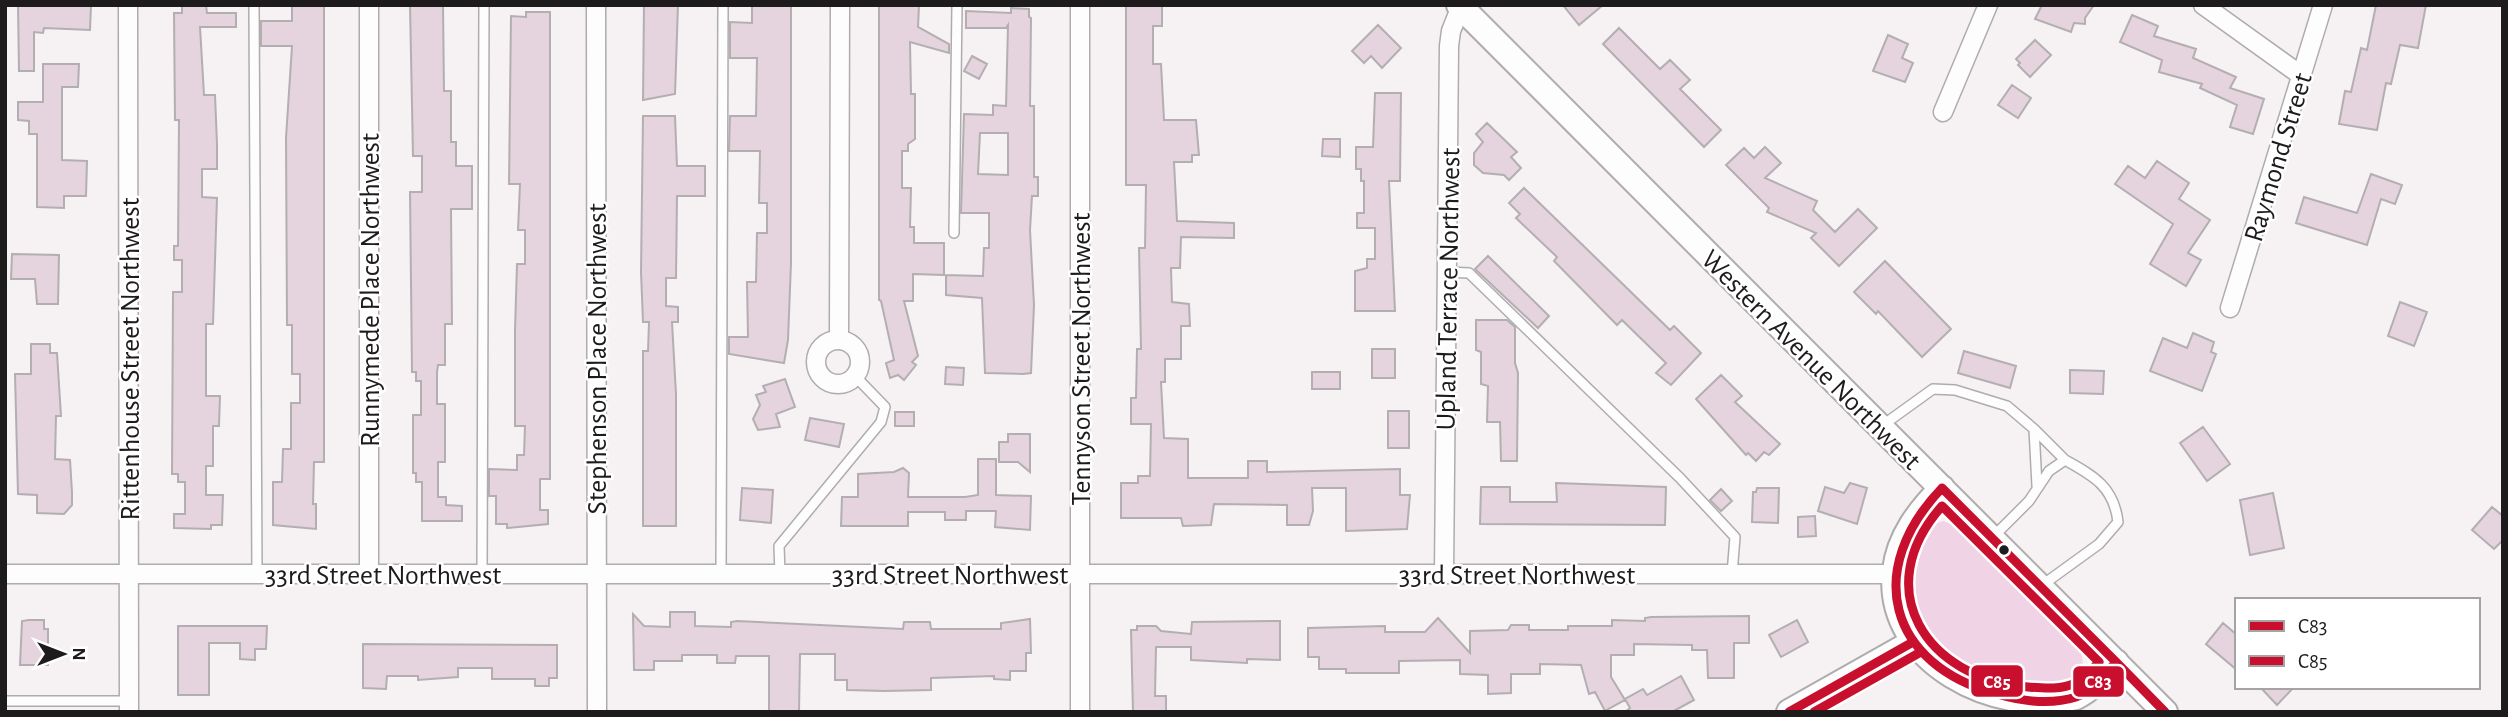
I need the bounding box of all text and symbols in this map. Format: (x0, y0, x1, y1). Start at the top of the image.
street label: Raymond Street (2240, 70, 2318, 245)
street label: Runnymede Place Northwest (357, 133, 385, 447)
street label: Upland Terrace Northwest (1433, 147, 1465, 431)
street label: Rittenhouse Street Northwest (117, 198, 145, 520)
street label: Stephenson Place Northwest (584, 203, 612, 515)
street label: Tennyson Street Northwest (1068, 212, 1096, 505)
street label: Western Avenue Northwest (1695, 245, 1926, 476)
unlabelled marker (1997, 543, 2011, 557)
street label: 33rd Street Northwest (265, 562, 501, 590)
street label: 33rd Street Northwest (832, 562, 1068, 590)
street label: 33rd Street Northwest (1399, 562, 1635, 590)
legend (2235, 598, 2480, 689)
text: C83 (2298, 616, 2328, 637)
north arrow (28, 619, 98, 689)
text: N (69, 647, 88, 661)
text: C85 (2298, 651, 2328, 672)
line badge: C85 (1970, 664, 2024, 698)
line badge: C83 (2072, 665, 2125, 698)
text: C85 (1983, 673, 2011, 692)
text: C83 (2084, 673, 2112, 692)

